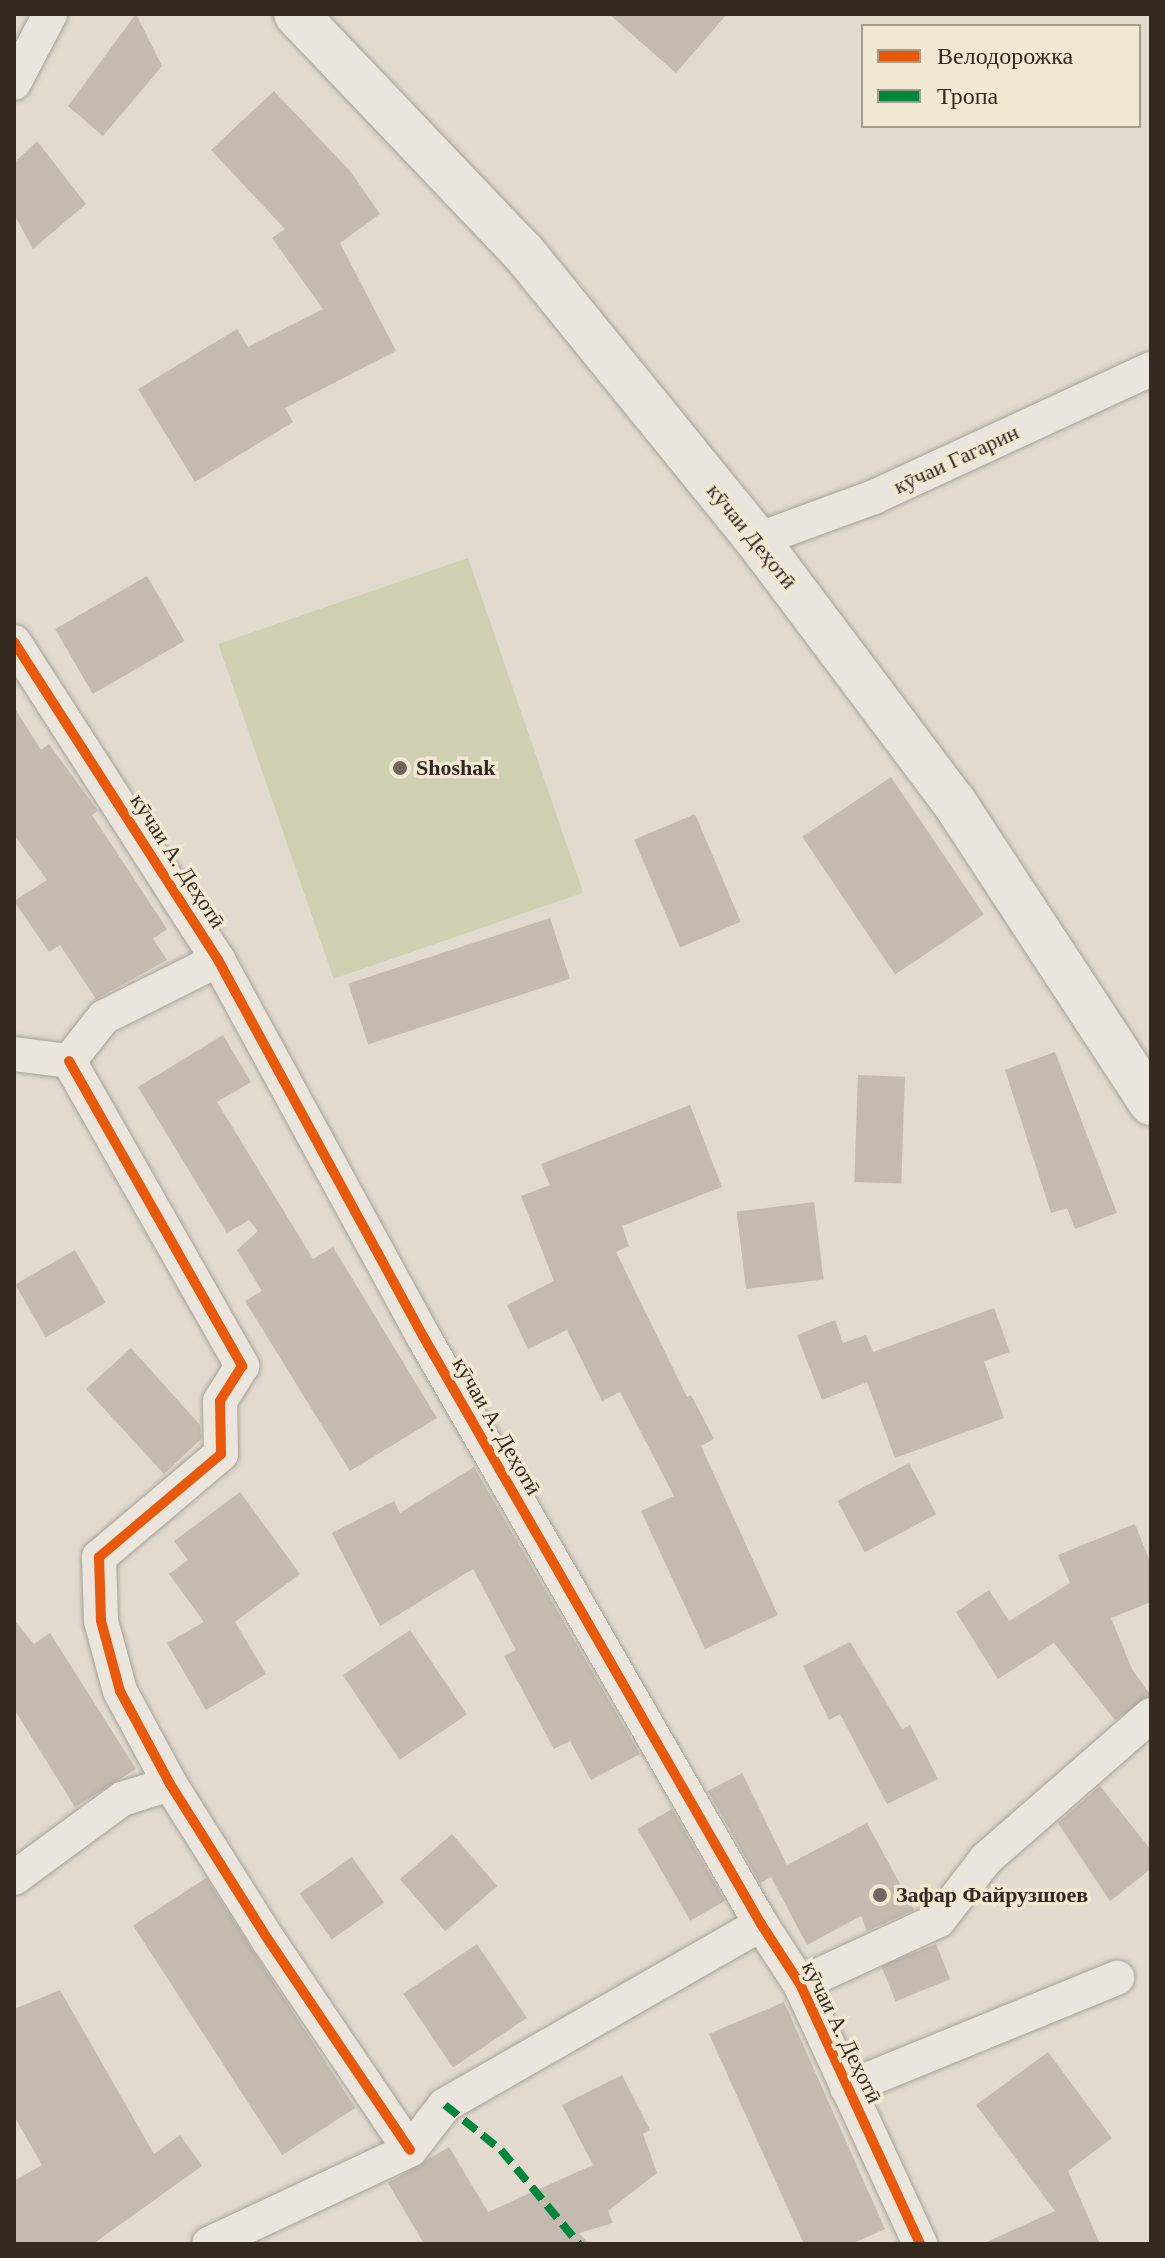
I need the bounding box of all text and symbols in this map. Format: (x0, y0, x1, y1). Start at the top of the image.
legend (861, 24, 1141, 128)
text: Велодорожка (937, 43, 1073, 69)
text: Тропа (937, 83, 998, 109)
street label: кӯчаи Гагарин (889, 418, 1023, 500)
street label: кӯчаи Деҳотӣ (701, 478, 803, 594)
place label: Shoshak (416, 755, 496, 781)
marker: Shoshak (391, 759, 409, 777)
street label: кӯчаи А. Деҳотӣ (125, 789, 231, 933)
street label: кӯчаи А. Деҳотӣ (447, 1352, 547, 1500)
place label: Зафар Файрузшоев (896, 1882, 1088, 1908)
marker: Зафар Файрузшоев (871, 1886, 889, 1904)
street label: кӯчаи А. Деҳотӣ (796, 1957, 888, 2107)

